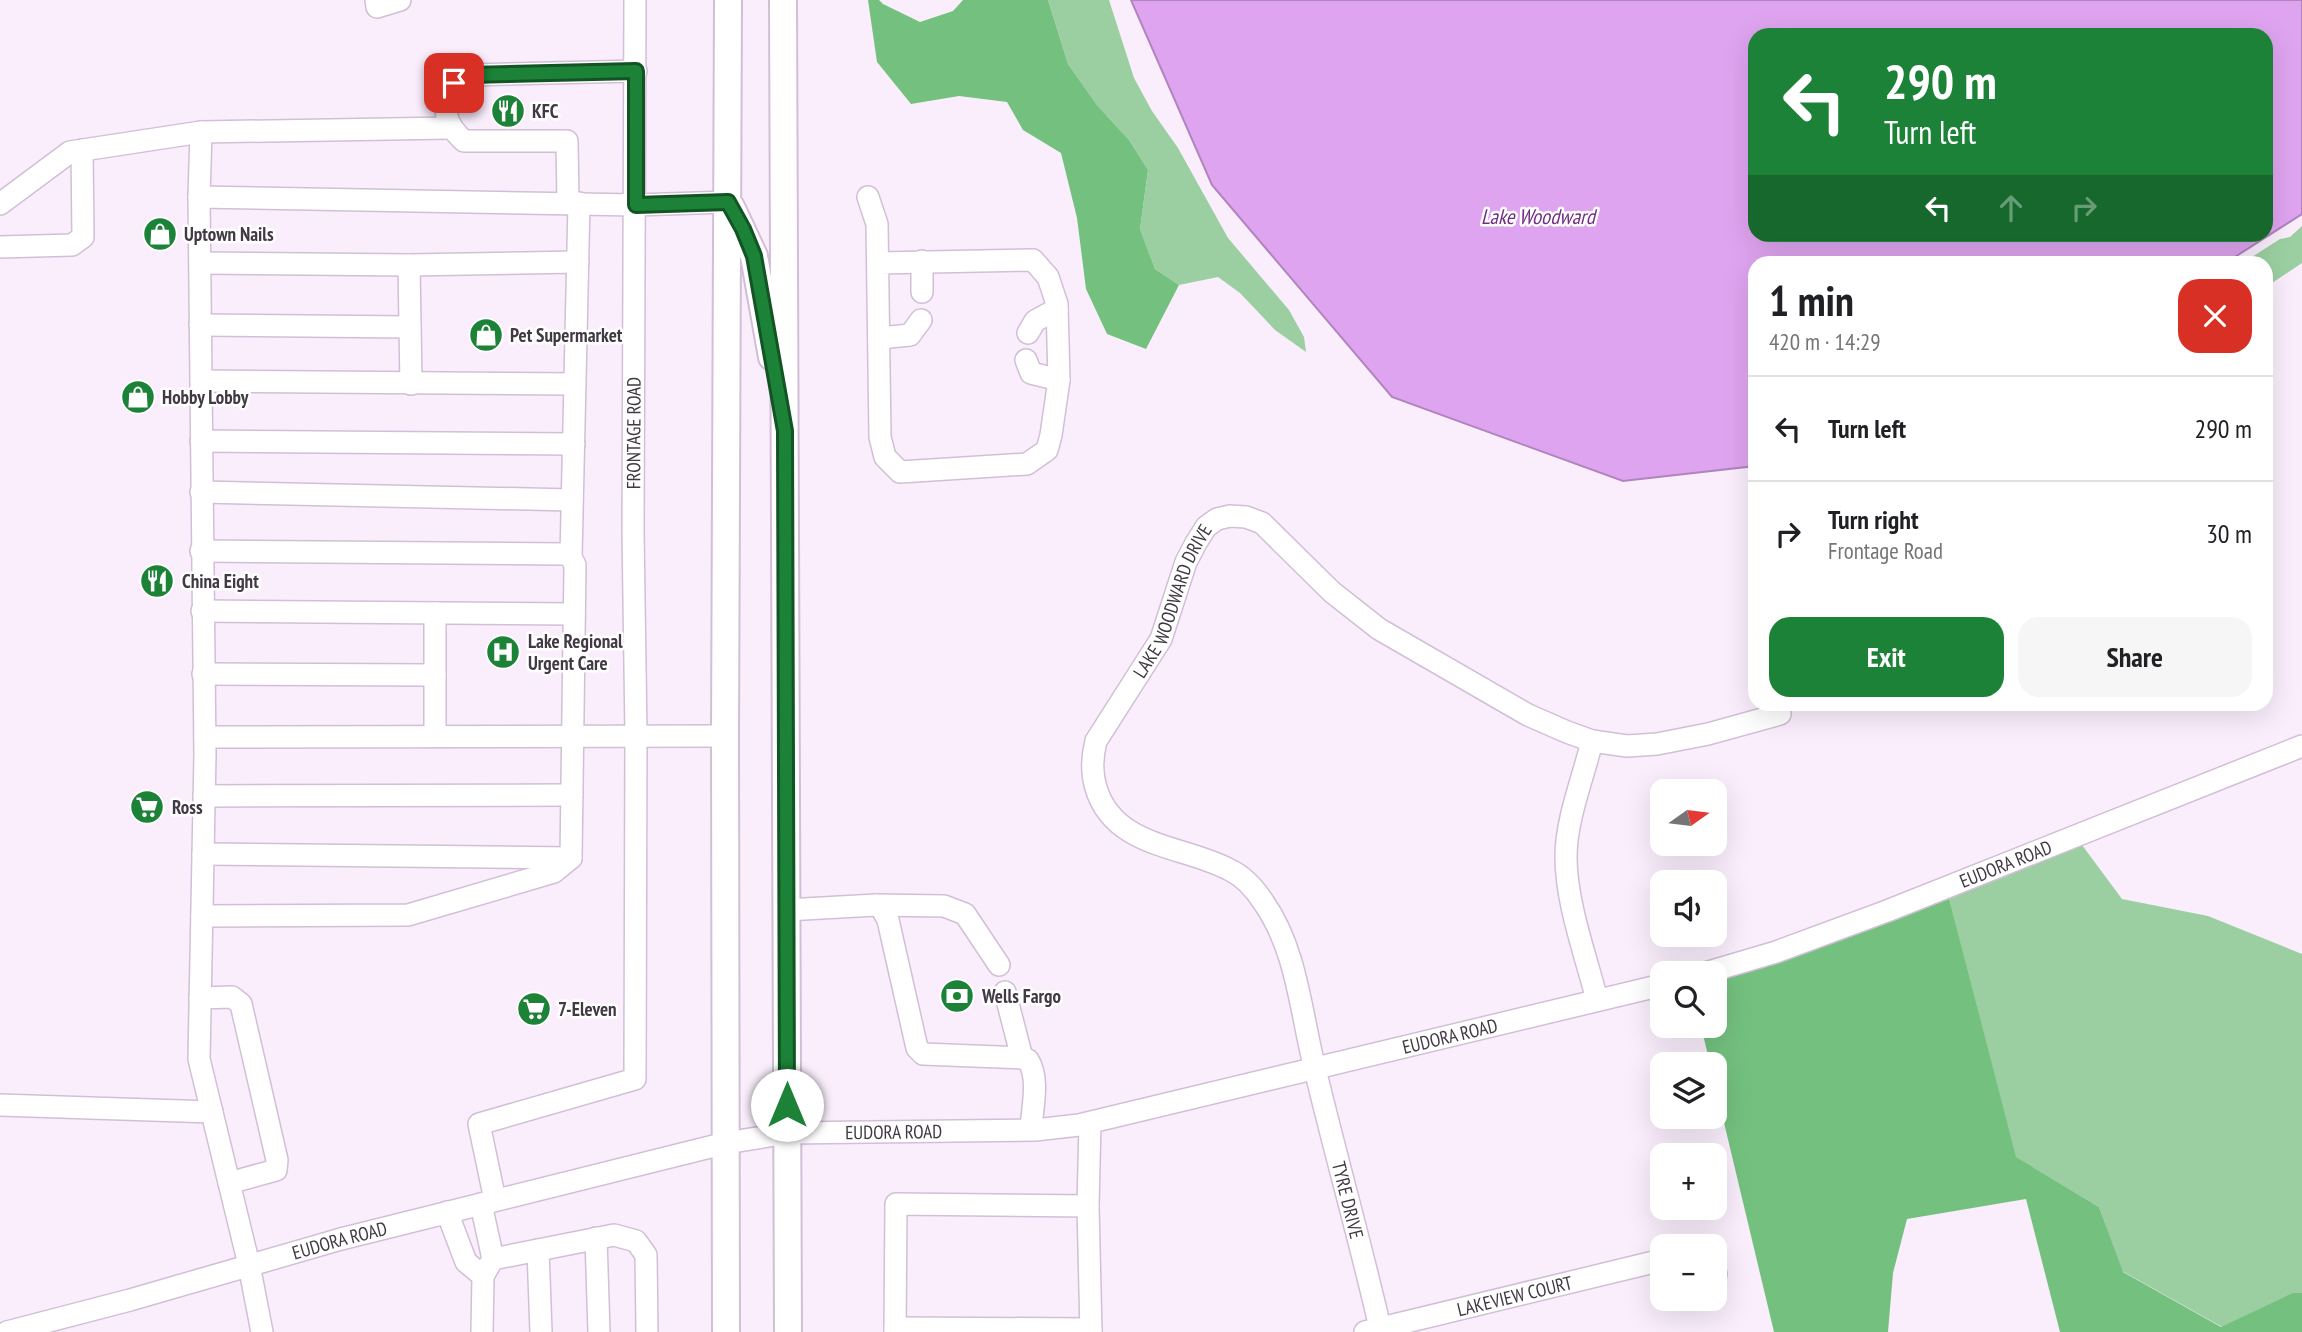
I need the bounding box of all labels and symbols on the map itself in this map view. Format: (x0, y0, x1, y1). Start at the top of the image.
pin (424, 53, 484, 113)
restaurant icon: KFC (489, 92, 527, 130)
place label: KFC (532, 99, 559, 123)
water label: Lake Woodward (1481, 203, 1598, 230)
shop icon: Uptown Nails (141, 215, 179, 253)
place label: Uptown Nails (184, 222, 274, 246)
shop icon: Pet Supermarket (467, 316, 505, 354)
place label: Pet Supermarket (510, 323, 623, 347)
street label: FRONTAGE ROAD (621, 377, 646, 489)
shop icon: Hobby Lobby (119, 378, 157, 416)
place label: Hobby Lobby (162, 385, 249, 409)
street label: LAKE WOODWARD DRIVE (1128, 519, 1217, 682)
restaurant icon: China Eight (138, 562, 176, 600)
place label: China Eight (182, 569, 259, 593)
place label: Lake Regional Urgent Care (528, 629, 623, 675)
hospital icon: Lake Regional Urgent Care (484, 633, 522, 671)
north arrow (1650, 779, 1727, 856)
supermarket icon: Ross (128, 788, 166, 826)
place label: Ross (172, 795, 203, 819)
street label: EUDORA ROAD (1956, 835, 2055, 893)
bank icon: Wells Fargo (938, 977, 976, 1015)
place label: Wells Fargo (981, 984, 1061, 1008)
supermarket icon: 7-Eleven (515, 990, 553, 1028)
place label: 7-Eleven (558, 997, 617, 1021)
street label: EUDORA ROAD (1400, 1013, 1500, 1059)
position arrow (750, 1068, 824, 1142)
street label: EUDORA ROAD (845, 1119, 942, 1144)
street label: TYRE DRIVE (1327, 1159, 1369, 1241)
street label: EUDORA ROAD (289, 1216, 389, 1265)
street label: LAKEVIEW COURT (1455, 1270, 1575, 1321)

